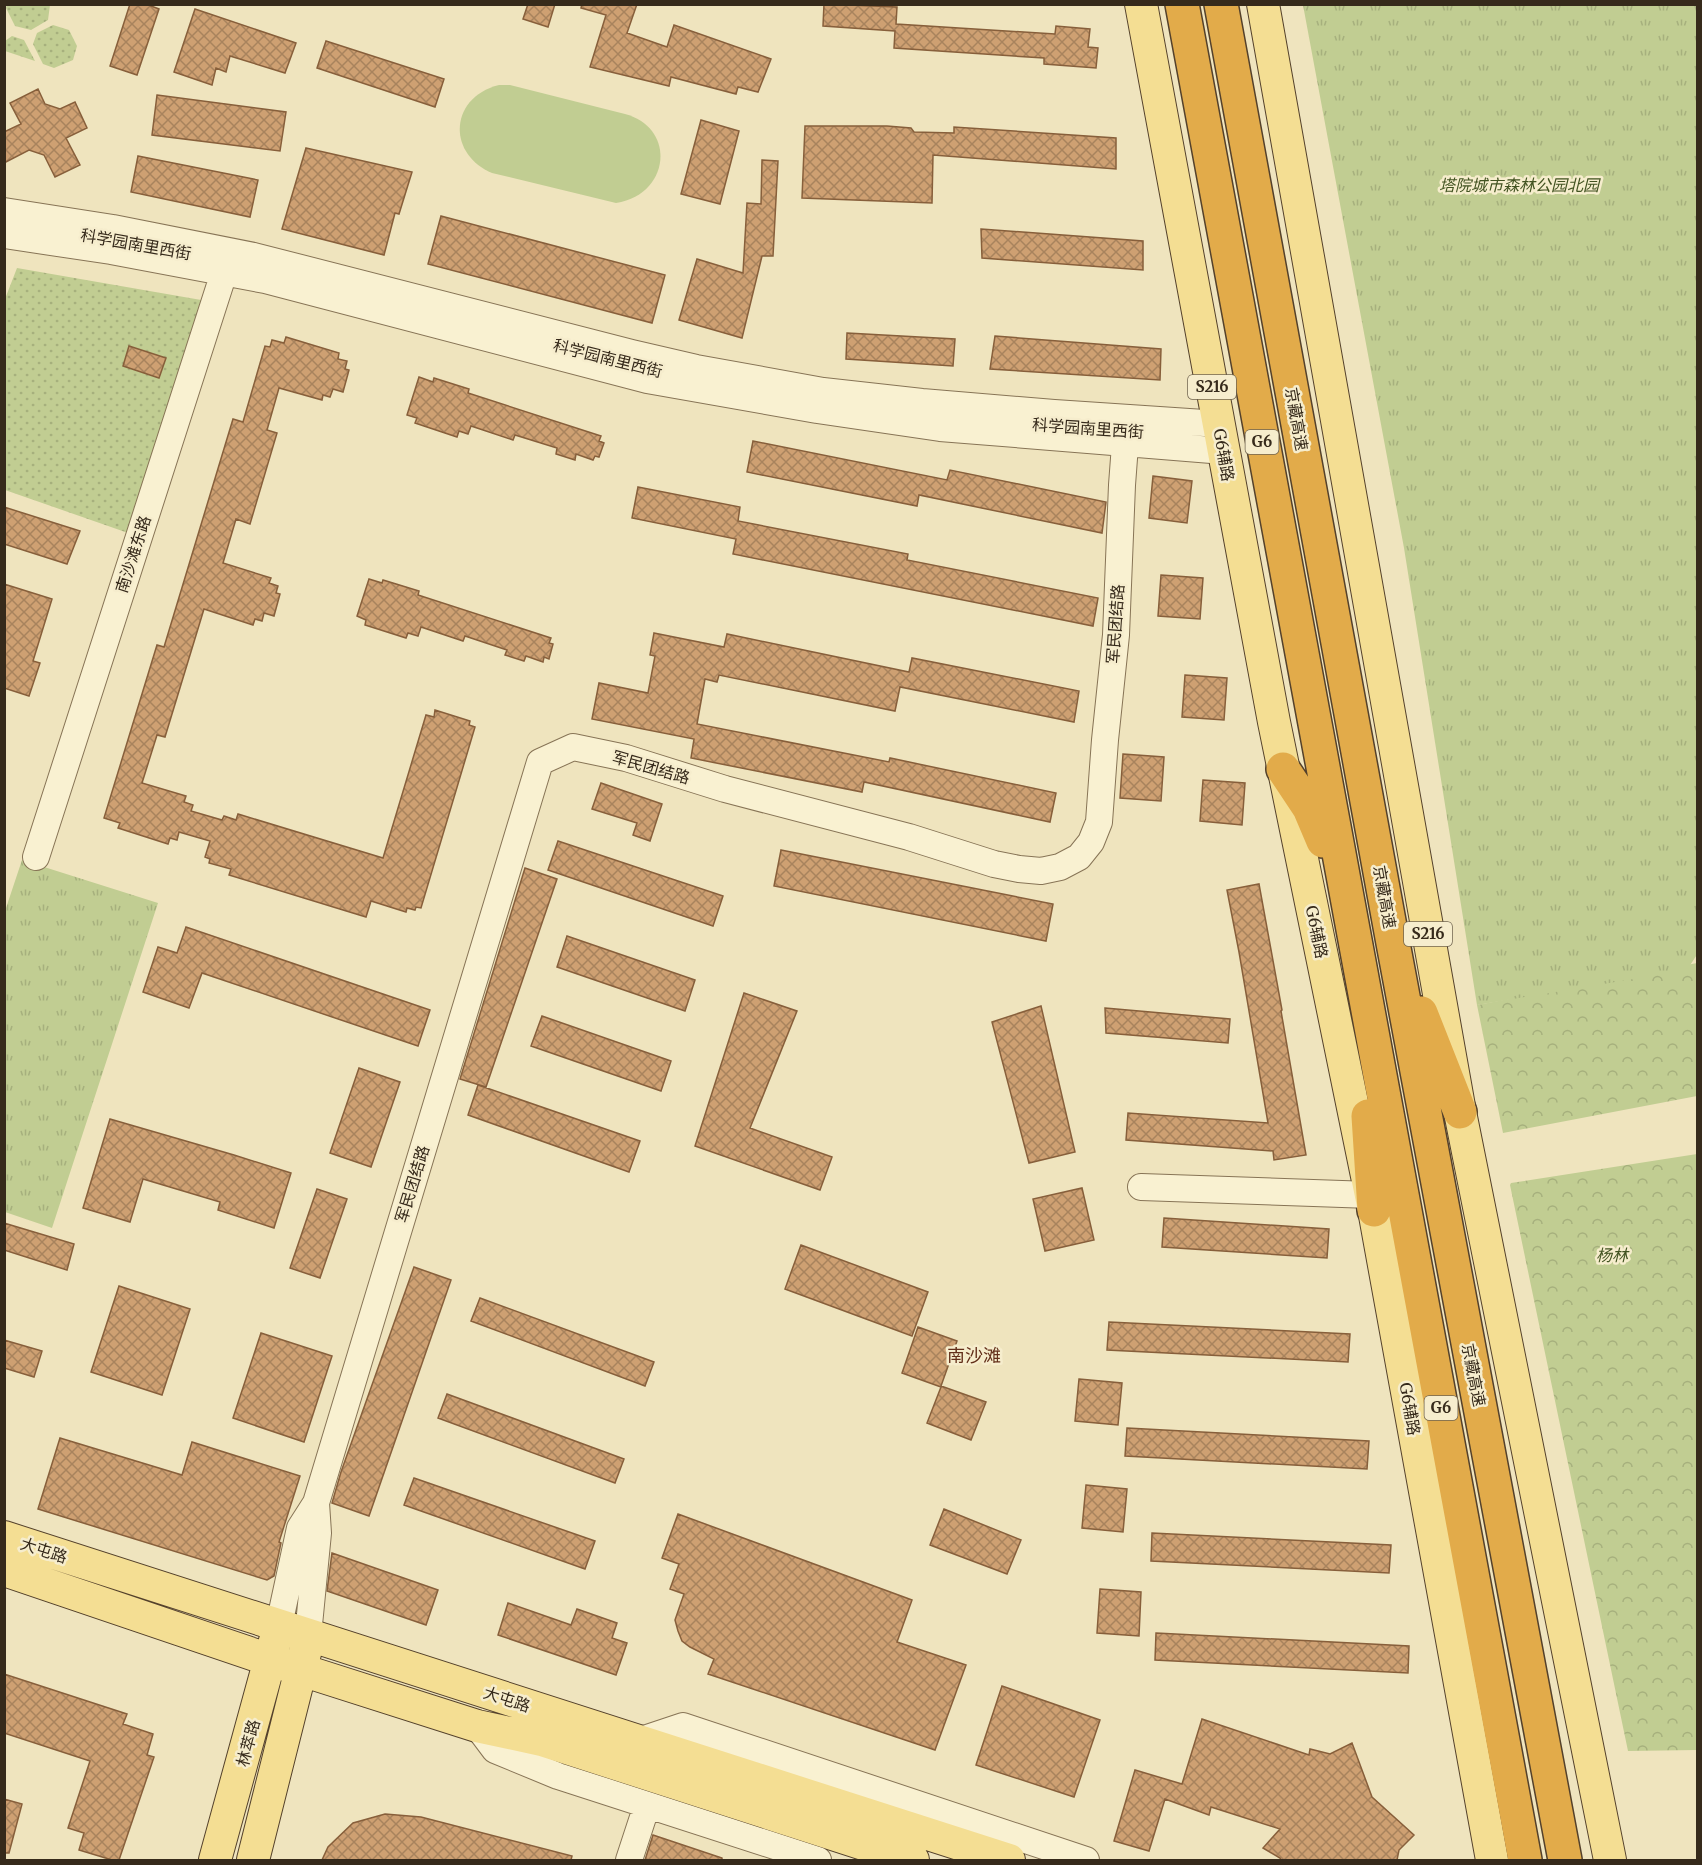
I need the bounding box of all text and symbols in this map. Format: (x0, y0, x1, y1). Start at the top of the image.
park label: 塔院城市森林公园北园 (1439, 175, 1601, 195)
street label: 科学园南里西街 (79, 224, 193, 264)
street label: 科学园南里西街 (551, 335, 665, 381)
road number: S216 (1188, 375, 1236, 399)
street label: 京藏高速 (1282, 386, 1312, 452)
street label: 科学园南里西街 (1031, 414, 1145, 442)
street label: G6辅路 (1210, 427, 1238, 483)
road number: G6 (1246, 430, 1278, 454)
street label: 南沙滩东路 (111, 513, 155, 595)
street label: 军民团结路 (1102, 583, 1128, 665)
street label: 军民团结路 (610, 746, 692, 788)
street label: 京藏高速 (1370, 864, 1400, 930)
street label: G6辅路 (1302, 904, 1332, 960)
road number: S216 (1404, 922, 1452, 946)
street label: 军民团结路 (391, 1143, 433, 1225)
park label: 杨林 (1596, 1245, 1630, 1265)
street label: 京藏高速 (1458, 1342, 1490, 1408)
district label: 南沙滩 (947, 1344, 1001, 1367)
street label: G6辅路 (1396, 1381, 1424, 1437)
road number: G6 (1424, 1396, 1458, 1420)
street label: 大屯路 (18, 1533, 70, 1567)
street label: 大屯路 (481, 1682, 533, 1716)
street label: 林萃路 (232, 1717, 264, 1769)

